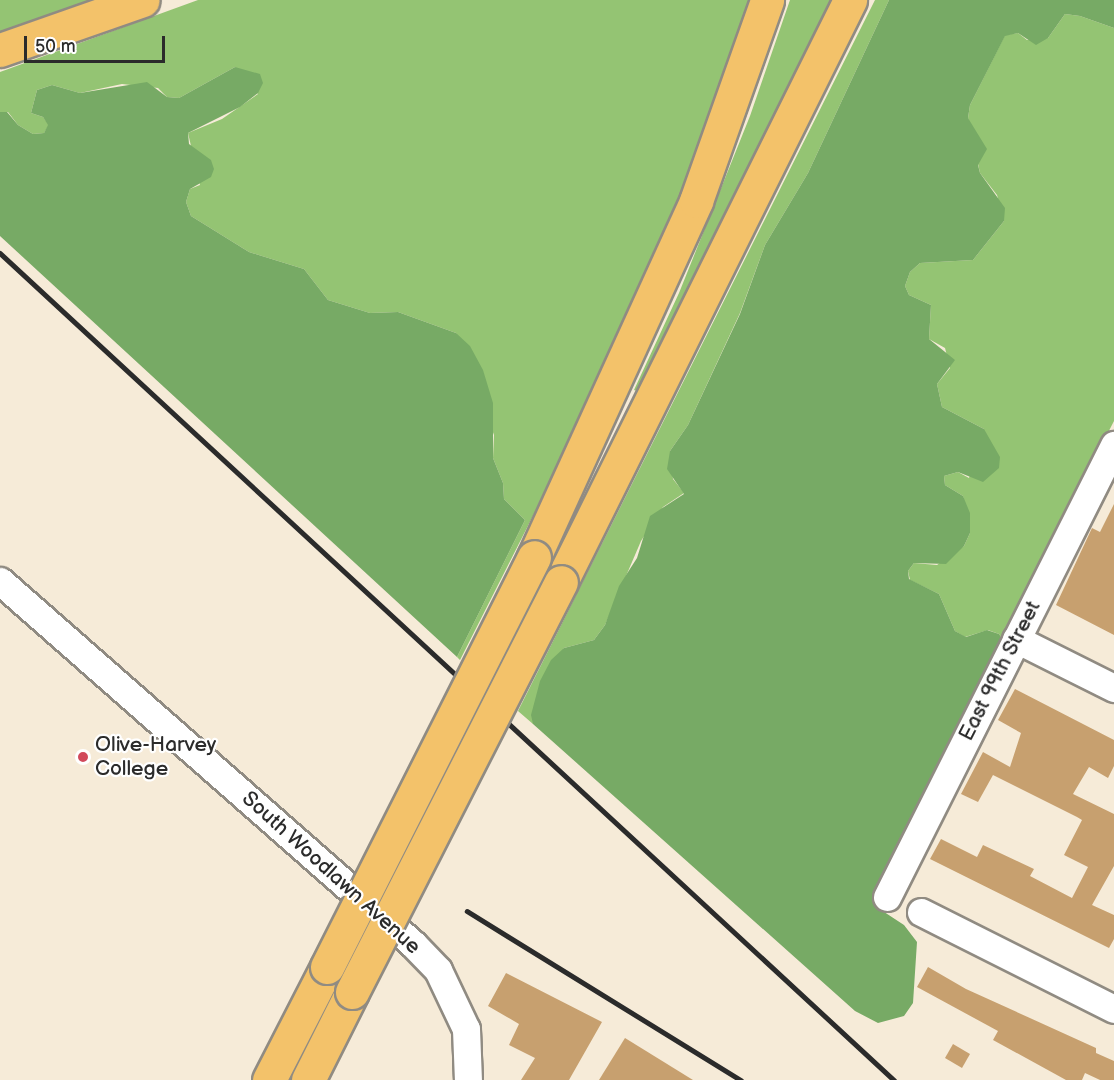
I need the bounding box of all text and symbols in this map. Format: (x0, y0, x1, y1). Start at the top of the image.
scale bar (27, 24, 168, 62)
text: 50 m (35, 36, 76, 57)
street label: East 99th Street (954, 597, 1046, 745)
place label: Olive-Harvey College (95, 732, 216, 782)
marker: Olive-Harvey College (76, 750, 90, 764)
street label: South Woodlawn Avenue (236, 786, 426, 960)

